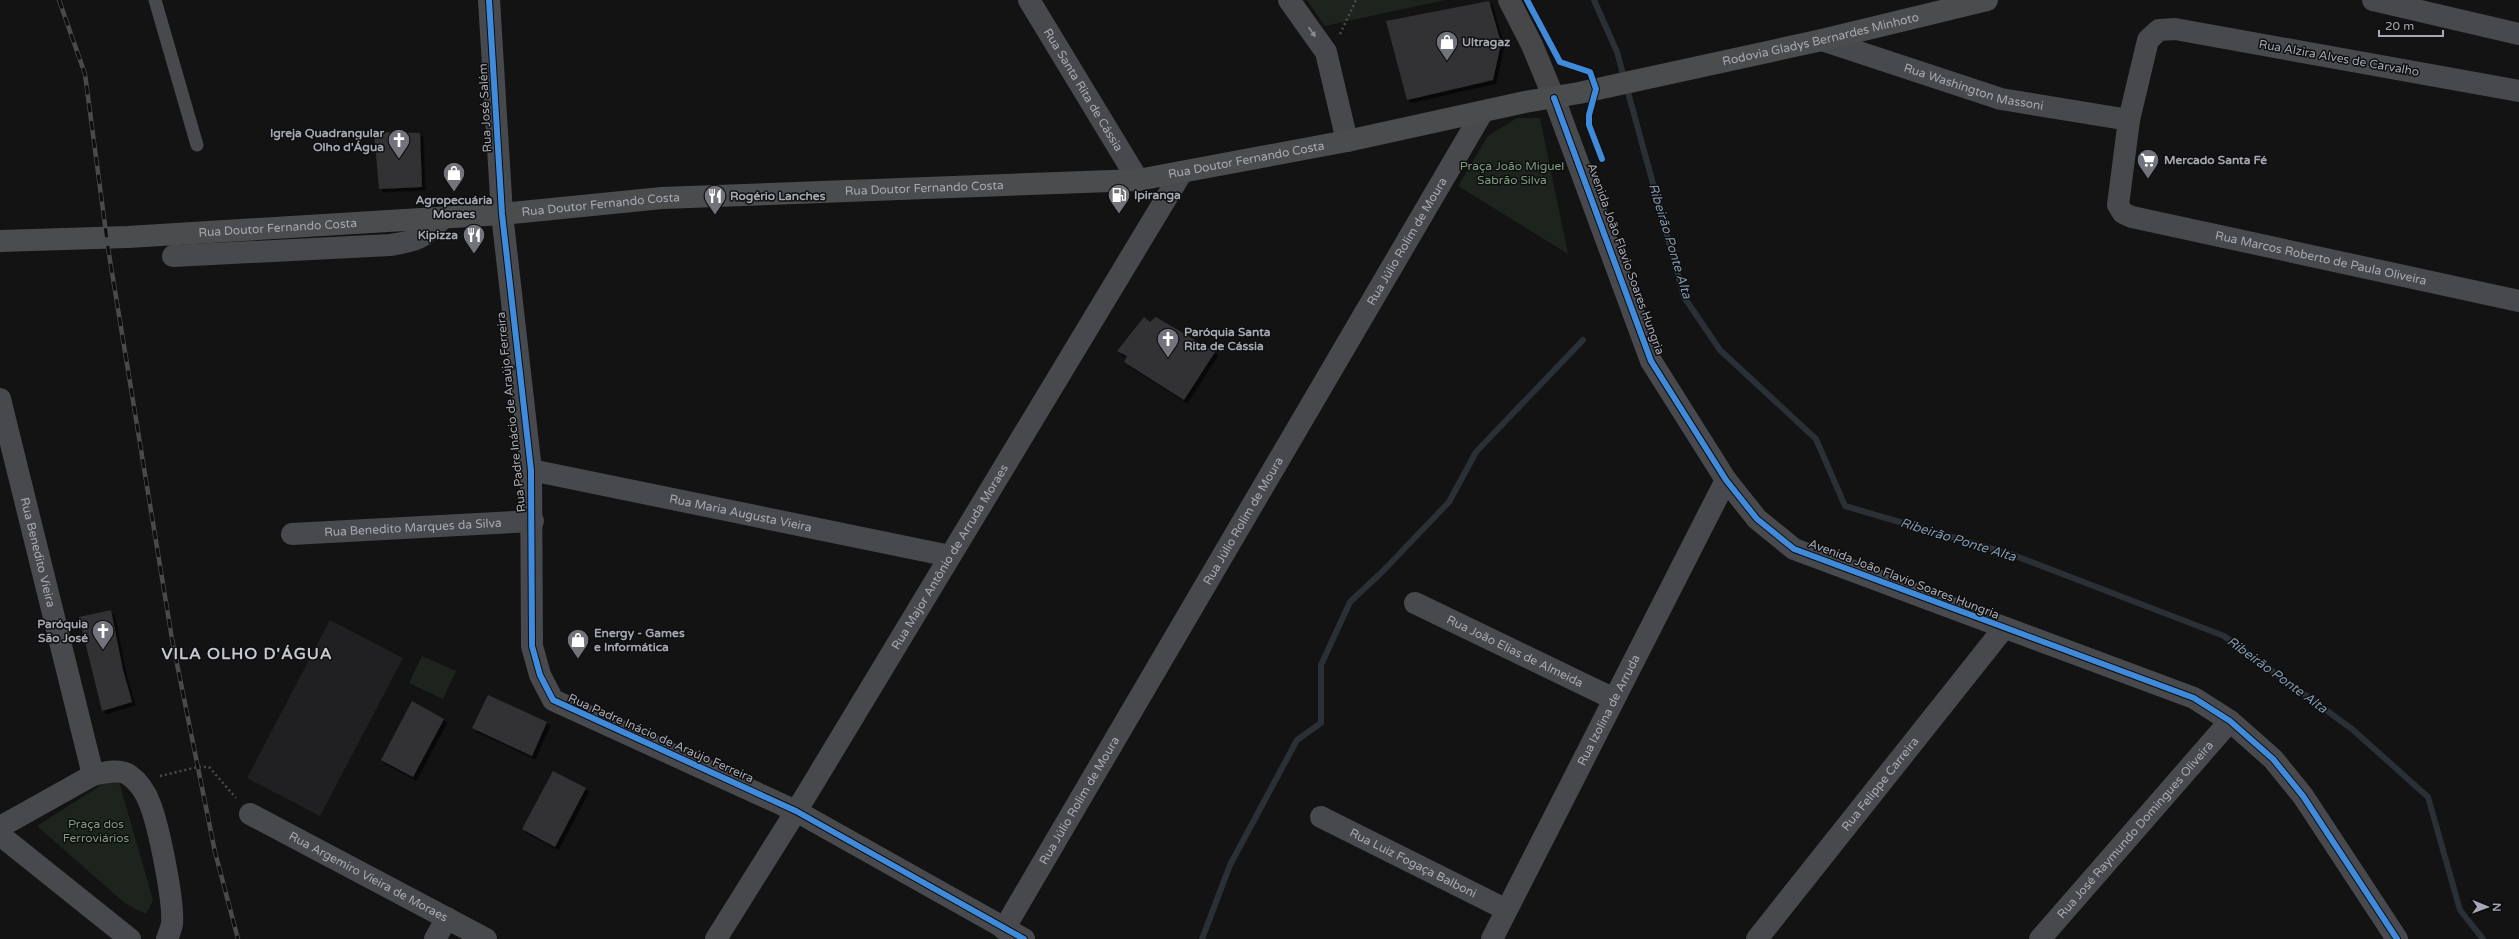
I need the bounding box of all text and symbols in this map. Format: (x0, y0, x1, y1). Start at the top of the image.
street label: Rodovia Gladys Bernardes Minhoto (1721, 10, 1920, 69)
scale bar (2379, 12, 2443, 38)
text: 20 m (2385, 19, 2414, 33)
street label: Rua Santa Rita de Cássia (1041, 26, 1126, 154)
one-way arrow (1308, 26, 1316, 37)
shop icon: Ultragaz (1434, 29, 1460, 62)
place label: Ultragaz (1462, 35, 1510, 50)
street label: Rua Alzira Alves de Carvalho (2258, 37, 2420, 79)
street label: Rua Washington Massoni (1902, 60, 2045, 113)
street label: Rua José Salém (476, 63, 494, 153)
place label: Igreja Quadrangular Olho d'Água (270, 126, 384, 155)
church icon: Igreja Quadrangular Olho d'Água (386, 127, 412, 160)
street label: Rua Doutor Fernando Costa (1167, 138, 1326, 181)
supermarket icon: Mercado Santa Fé (2135, 147, 2161, 180)
place label: Mercado Santa Fé (2164, 153, 2267, 167)
park label: Praça João Miguel Sabrão Silva (1460, 159, 1564, 187)
shop icon: Agropecuária Moraes (441, 160, 467, 193)
street label: Avenida João Flavio Soares Hungria (1585, 161, 1667, 357)
street label: Rua Júlio Rolim de Moura (1364, 175, 1450, 308)
street label: Rua Doutor Fernando Costa (845, 178, 1004, 198)
water label: Ribeirão Ponte Alta (1645, 181, 1695, 301)
fuel station icon: Ipiranga (1106, 182, 1132, 215)
restaurant icon: Rogério Lanches (702, 183, 728, 216)
place label: Ipiranga (1134, 188, 1181, 203)
place label: Rogério Lanches (730, 189, 826, 204)
street label: Rua Doutor Fernando Costa (521, 190, 680, 219)
place label: Agropecuária Moraes (415, 193, 493, 221)
street label: Rua Doutor Fernando Costa (198, 216, 357, 240)
restaurant icon: Kipizza (461, 222, 487, 255)
place label: Kipizza (418, 228, 458, 243)
street label: Rua Marcos Roberto de Paula Oliveira (2214, 228, 2428, 288)
street label: Rua Padre Inácio de Araújo Ferreira (494, 311, 528, 513)
place label: Paróquia Santa Rita de Cássia (1184, 325, 1271, 353)
church icon: Paróquia Santa Rita de Cássia (1155, 326, 1181, 359)
street label: Rua Júlio Rolim de Moura (1200, 454, 1286, 587)
street label: Rua Major Antônio de Arruda Moraes (889, 462, 1011, 652)
street label: Rua Maria Augusta Vieira (668, 492, 813, 534)
street label: Rua Benedito Vieira (18, 496, 58, 609)
water label: Ribeirão Ponte Alta (1898, 515, 2018, 565)
street label: Rua Benedito Marques da Silva (324, 516, 502, 539)
street label: Avenida João Flavio Soares Hungria (1807, 536, 2001, 622)
street label: Rua João Elias de Almeida (1445, 612, 1585, 690)
place label: Paróquia São José (37, 617, 88, 645)
church icon: Paróquia São José (90, 618, 116, 651)
place label: Energy - Games e Informática (594, 626, 685, 654)
shop icon: Energy - Games e Informática (565, 627, 591, 660)
water label: Ribeirão Ponte Alta (2224, 633, 2331, 717)
district label: VILA OLHO D'ÁGUA (161, 644, 333, 664)
street label: Rua Izolina de Arruda (1575, 652, 1643, 768)
street label: Rua Padre Inácio de Araújo Ferreira (566, 691, 756, 785)
street label: Rua Júlio Rolim de Moura (1036, 734, 1122, 867)
street label: Rua Felippe Carreira (1839, 734, 1922, 834)
street label: Rua José Raymundo Domingues Oliveira (2054, 738, 2216, 921)
park label: Praça dos Ferroviários (63, 817, 130, 845)
street label: Rua Luiz Fogaça Balboni (1347, 825, 1479, 901)
street label: Rua Argemiro Vieira de Moraes (287, 829, 451, 925)
north arrow (2467, 887, 2507, 927)
text: N (2490, 903, 2503, 912)

